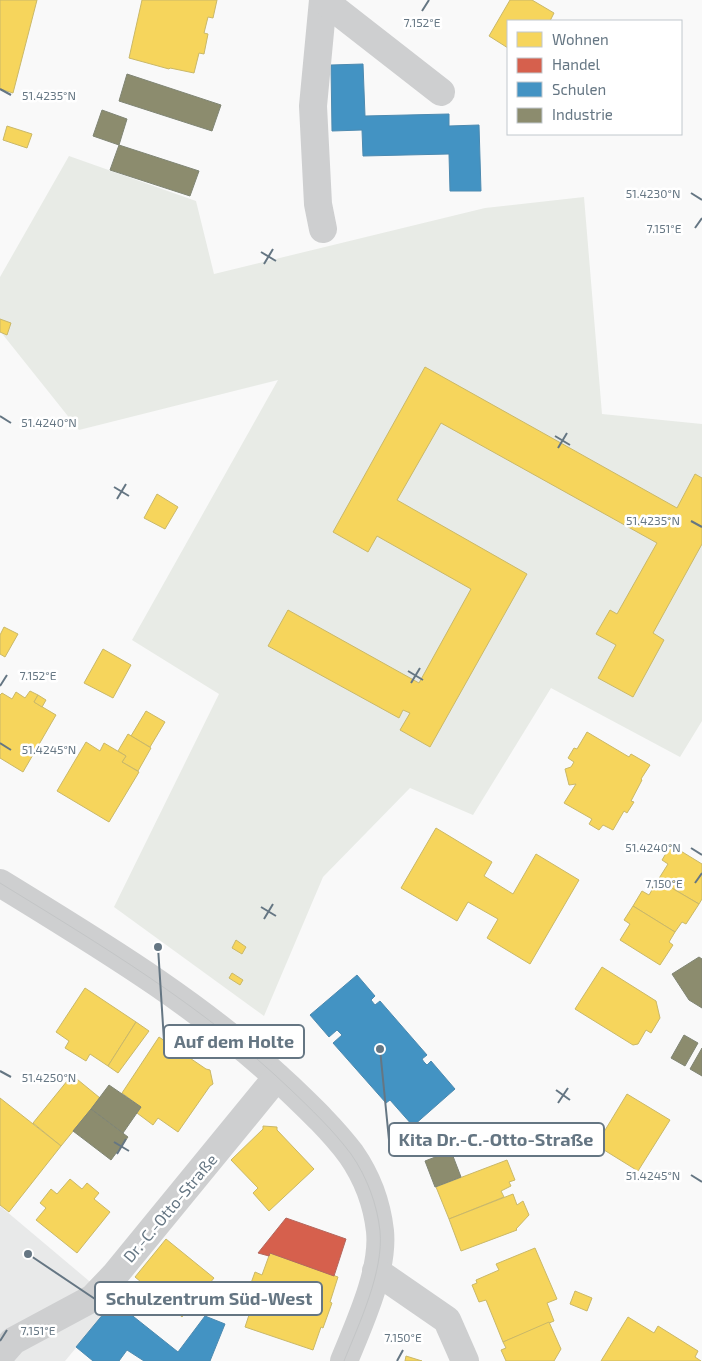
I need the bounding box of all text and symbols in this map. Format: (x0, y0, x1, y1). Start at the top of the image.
text: 7.152°E (404, 15, 441, 29)
legend (507, 20, 682, 135)
text: Wohnen (552, 30, 609, 48)
text: Handel (552, 55, 601, 73)
text: Schulen (552, 80, 606, 98)
text: 51.4235°N (22, 88, 76, 102)
text: Industrie (552, 105, 613, 123)
text: 51.4230°N (626, 186, 680, 200)
text: 7.151°E (647, 221, 682, 235)
text: 51.4240°N (21, 415, 77, 429)
text: 51.4235°N (626, 513, 680, 527)
text: 7.152°E (20, 668, 57, 682)
text: 51.4245°N (22, 742, 76, 756)
text: 51.4240°N (625, 840, 681, 854)
text: 7.150°E (645, 876, 683, 890)
callout: Auf dem Holte (164, 1025, 304, 1058)
text: Auf dem Holte (174, 1030, 294, 1052)
text: 51.4250°N (22, 1070, 76, 1084)
callout: Kita Dr.-C.-Otto-Straße (389, 1123, 604, 1156)
text: Kita Dr.-C.-Otto-Straße (399, 1128, 593, 1150)
street label: Dr.-C.-Otto-Straße (119, 1150, 220, 1266)
text: 51.4245°N (626, 1168, 680, 1182)
callout: Schulzentrum Süd-West (95, 1282, 322, 1315)
text: Schulzentrum Süd-West (106, 1287, 313, 1309)
text: 7.151°E (21, 1323, 56, 1337)
text: 7.150°E (384, 1330, 422, 1344)

